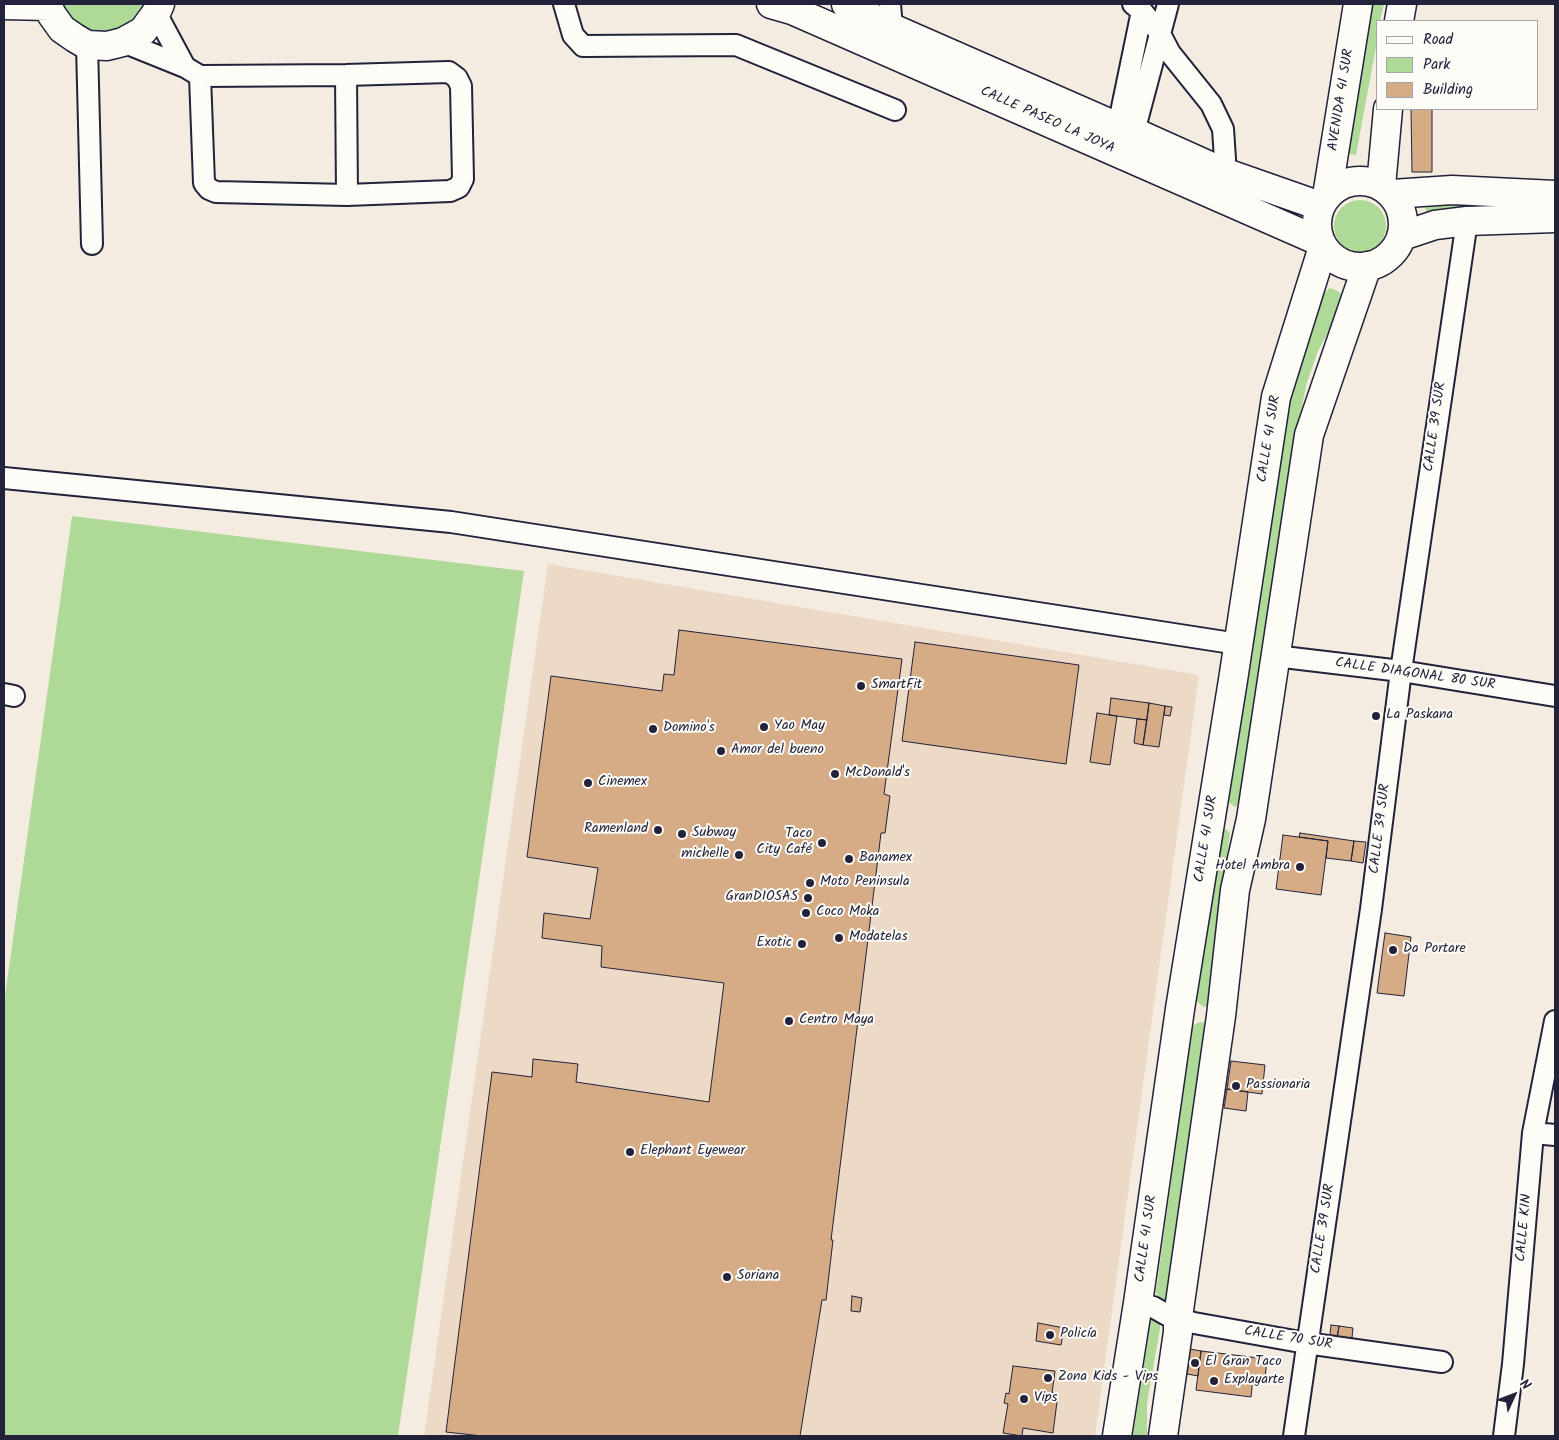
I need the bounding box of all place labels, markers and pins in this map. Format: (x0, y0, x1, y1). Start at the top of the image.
place label: SmartFit (871, 678, 922, 694)
marker: SmartFit (855, 680, 867, 692)
place label: La Paskana (1386, 708, 1453, 724)
marker: La Paskana (1370, 710, 1382, 722)
place label: Yao May (774, 719, 825, 735)
place label: Domino's (663, 721, 715, 737)
marker: Yao May (758, 721, 770, 733)
marker: Domino's (647, 723, 659, 735)
place label: Amor del bueno (731, 743, 824, 759)
marker: Amor del bueno (715, 745, 727, 757)
place label: McDonald's (845, 766, 910, 782)
marker: McDonald's (829, 768, 841, 780)
place label: Cinemex (598, 775, 647, 791)
marker: Cinemex (582, 777, 594, 789)
place label: Ramenland (584, 822, 648, 838)
marker: Ramenland (652, 824, 664, 836)
place label: Subway (692, 826, 736, 842)
place label: Taco City Café (756, 827, 812, 860)
marker: Subway (676, 828, 688, 840)
marker: Taco City Café (816, 837, 828, 849)
place label: michelle (681, 847, 729, 863)
marker: michelle (733, 849, 745, 861)
place label: Banamex (859, 851, 912, 867)
marker: Banamex (843, 853, 855, 865)
place label: Hotel Ambra (1215, 859, 1290, 875)
marker: Hotel Ambra (1294, 861, 1306, 873)
place label: Moto Peninsula (820, 875, 910, 891)
marker: Moto Peninsula (804, 877, 816, 889)
place label: GranDIOSAS (725, 890, 798, 906)
marker: GranDIOSAS (802, 892, 814, 904)
place label: Coco Moka (816, 905, 879, 921)
marker: Coco Moka (800, 907, 812, 919)
place label: Modatelas (849, 930, 908, 946)
marker: Modatelas (833, 932, 845, 944)
place label: Exotic (757, 936, 792, 952)
marker: Exotic (796, 938, 808, 950)
place label: Da Portare (1403, 942, 1466, 958)
marker: Da Portare (1387, 944, 1399, 956)
place label: Centro Maya (799, 1013, 874, 1029)
marker: Centro Maya (783, 1015, 795, 1027)
place label: Passionaria (1246, 1078, 1310, 1094)
marker: Passionaria (1230, 1080, 1242, 1092)
place label: Elephant Eyewear (640, 1144, 745, 1160)
marker: Elephant Eyewear (624, 1146, 636, 1158)
place label: Soriana (737, 1269, 779, 1285)
marker: Soriana (721, 1271, 733, 1283)
place label: Policía (1060, 1327, 1097, 1343)
marker: Policía (1044, 1329, 1056, 1341)
place label: El Gran Taco (1205, 1355, 1282, 1371)
marker: El Gran Taco (1189, 1357, 1201, 1369)
place label: Zona Kids - Vips (1058, 1370, 1158, 1386)
marker: Zona Kids - Vips (1042, 1372, 1054, 1384)
place label: Explayarte (1224, 1373, 1284, 1389)
marker: Explayarte (1208, 1375, 1220, 1387)
place label: Vips (1034, 1391, 1057, 1407)
marker: Vips (1018, 1393, 1030, 1405)

